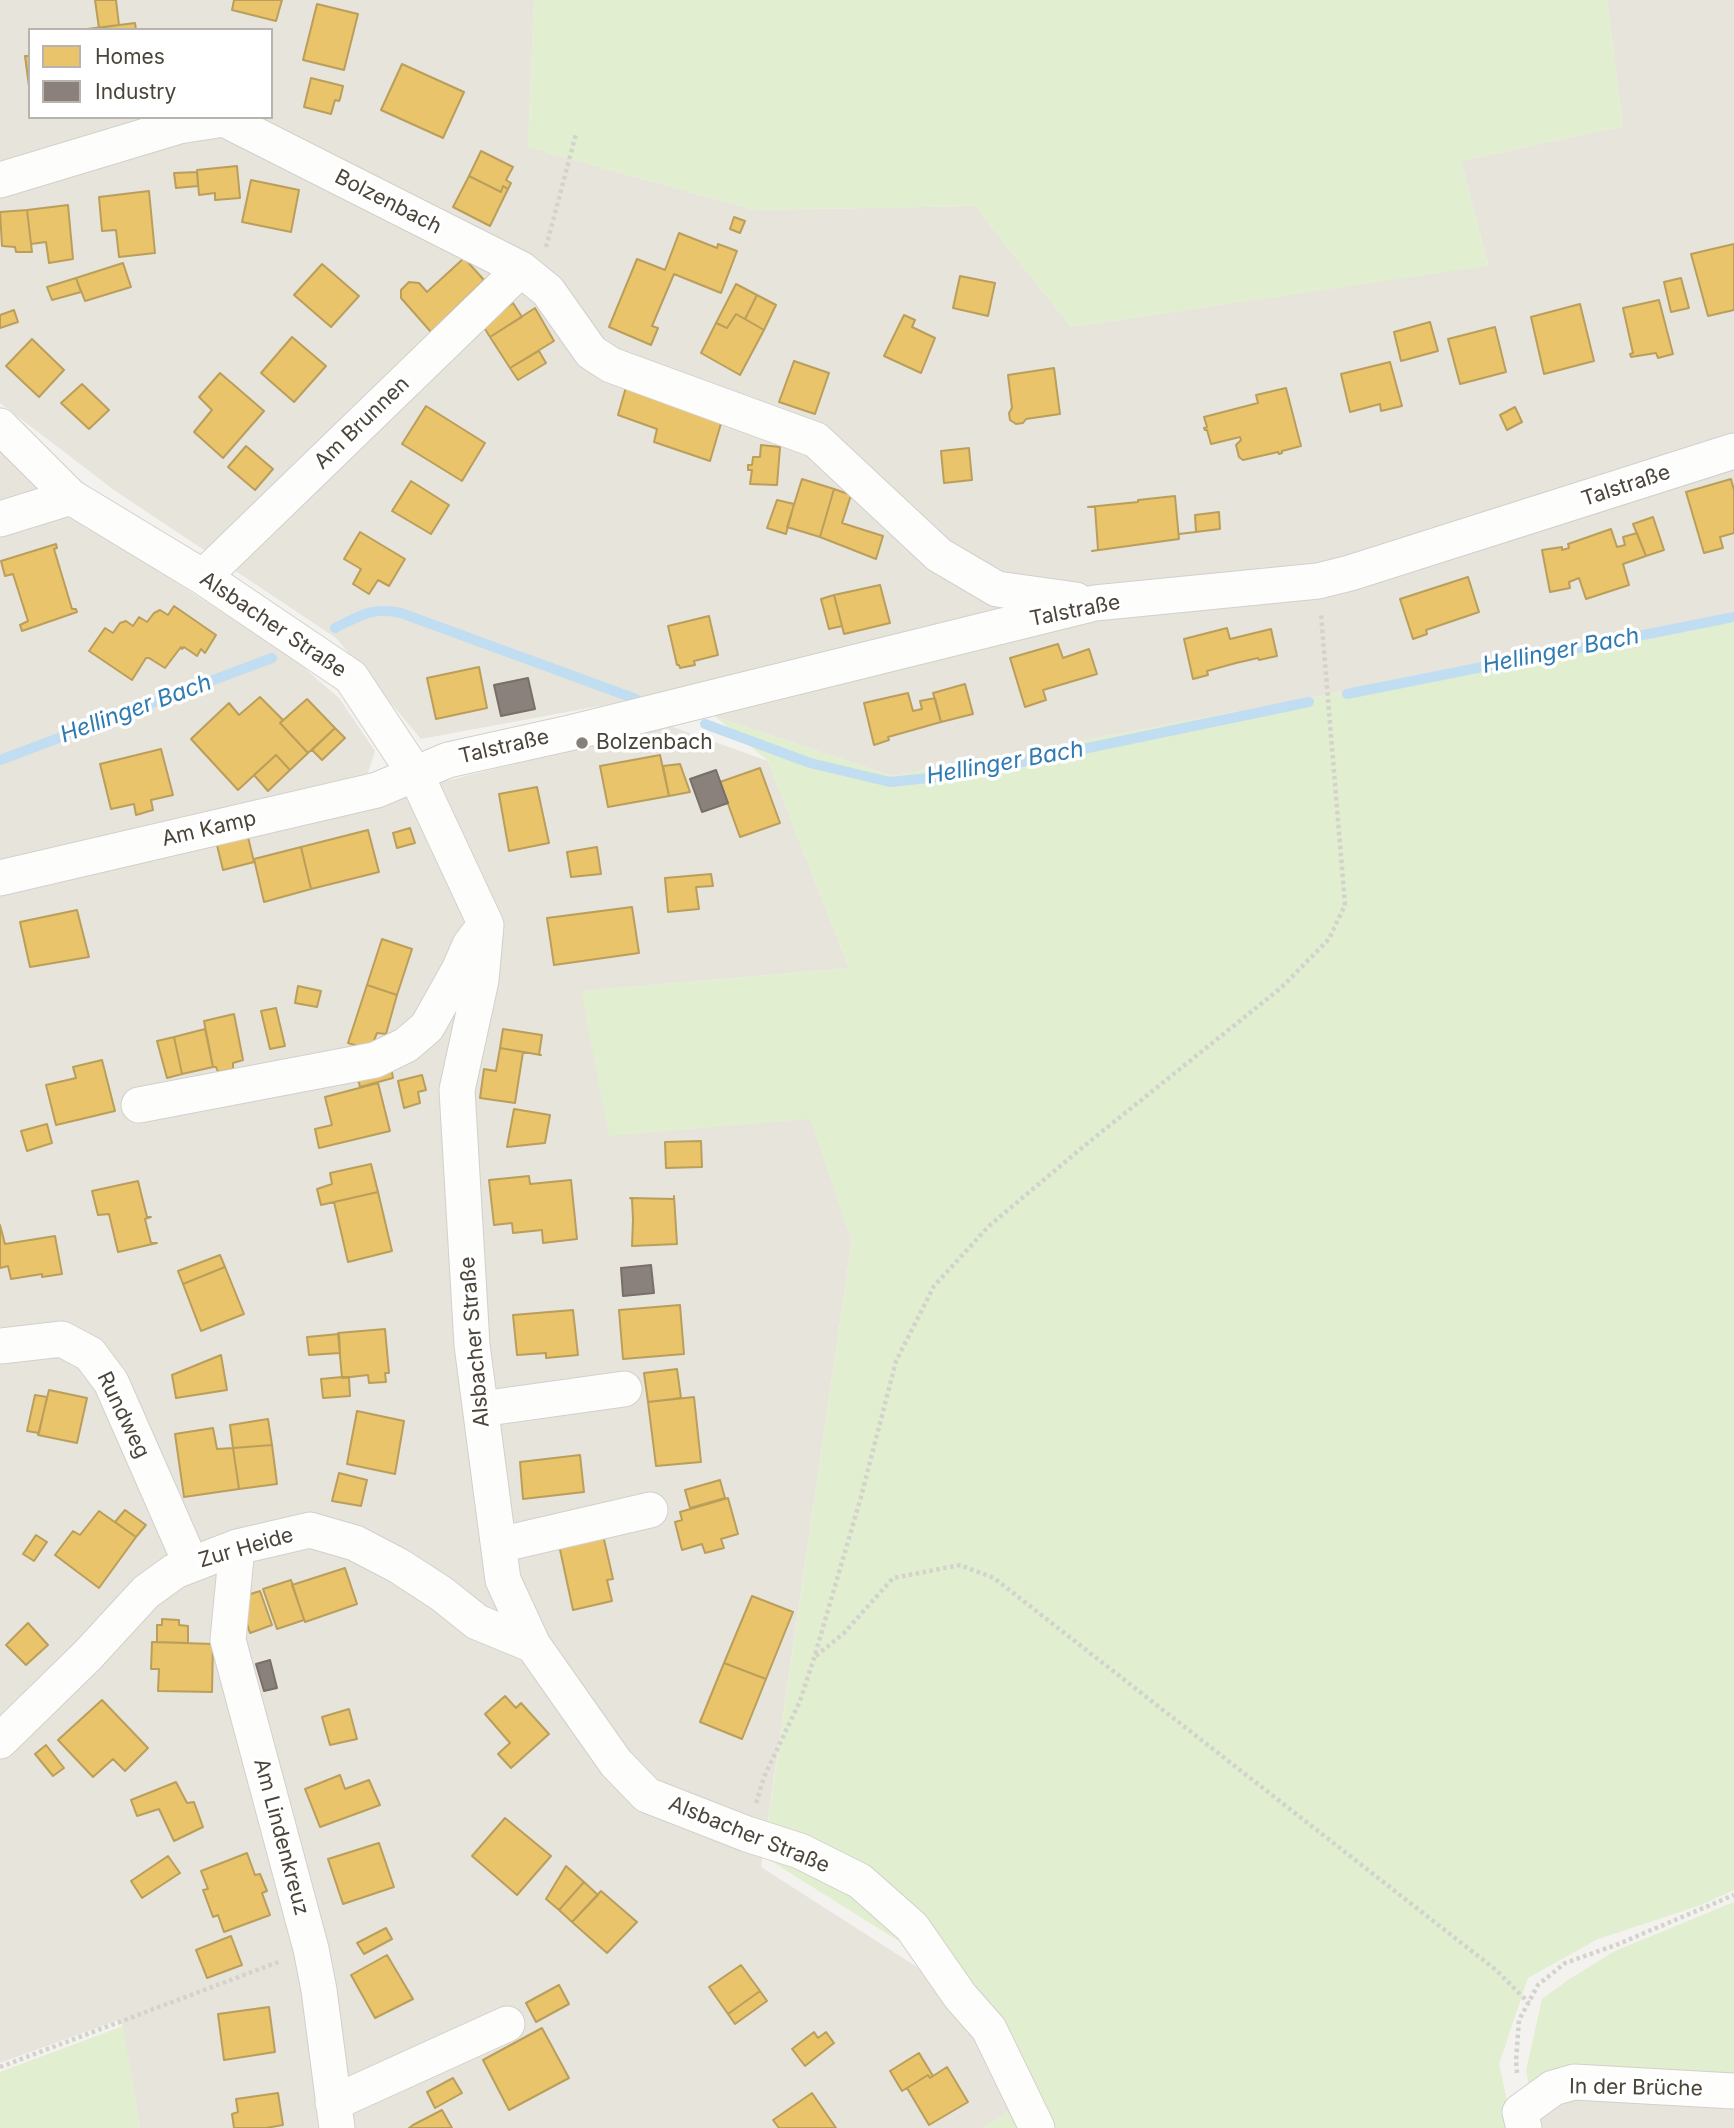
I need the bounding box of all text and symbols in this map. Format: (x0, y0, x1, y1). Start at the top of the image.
legend (28, 28, 273, 119)
text: Homes (95, 44, 165, 69)
text: Industry (95, 79, 176, 104)
street label: Bolzenbach (330, 164, 446, 240)
street label: Am Brunnen (309, 371, 415, 475)
street label: Talstraße (1578, 460, 1674, 512)
street label: Alsbacher Straße (195, 567, 351, 683)
street label: Talstraße (1028, 590, 1122, 632)
water label: Hellinger Bach (1480, 622, 1642, 680)
water label: Hellinger Bach (57, 669, 215, 749)
street label: Talstraße (456, 724, 552, 770)
place label: Bolzenbach (596, 730, 713, 756)
marker: Bolzenbach (574, 735, 590, 751)
water label: Hellinger Bach (924, 736, 1086, 790)
street label: Am Kamp (159, 806, 259, 852)
street label: Alsbacher Straße (455, 1256, 495, 1428)
street label: Rundweg (91, 1368, 155, 1462)
street label: Zur Heide (196, 1522, 296, 1574)
street label: Am Lindenkreuz (248, 1756, 314, 1918)
street label: Alsbacher Straße (665, 1791, 833, 1879)
street label: In der Brüche (1569, 2074, 1703, 2102)

